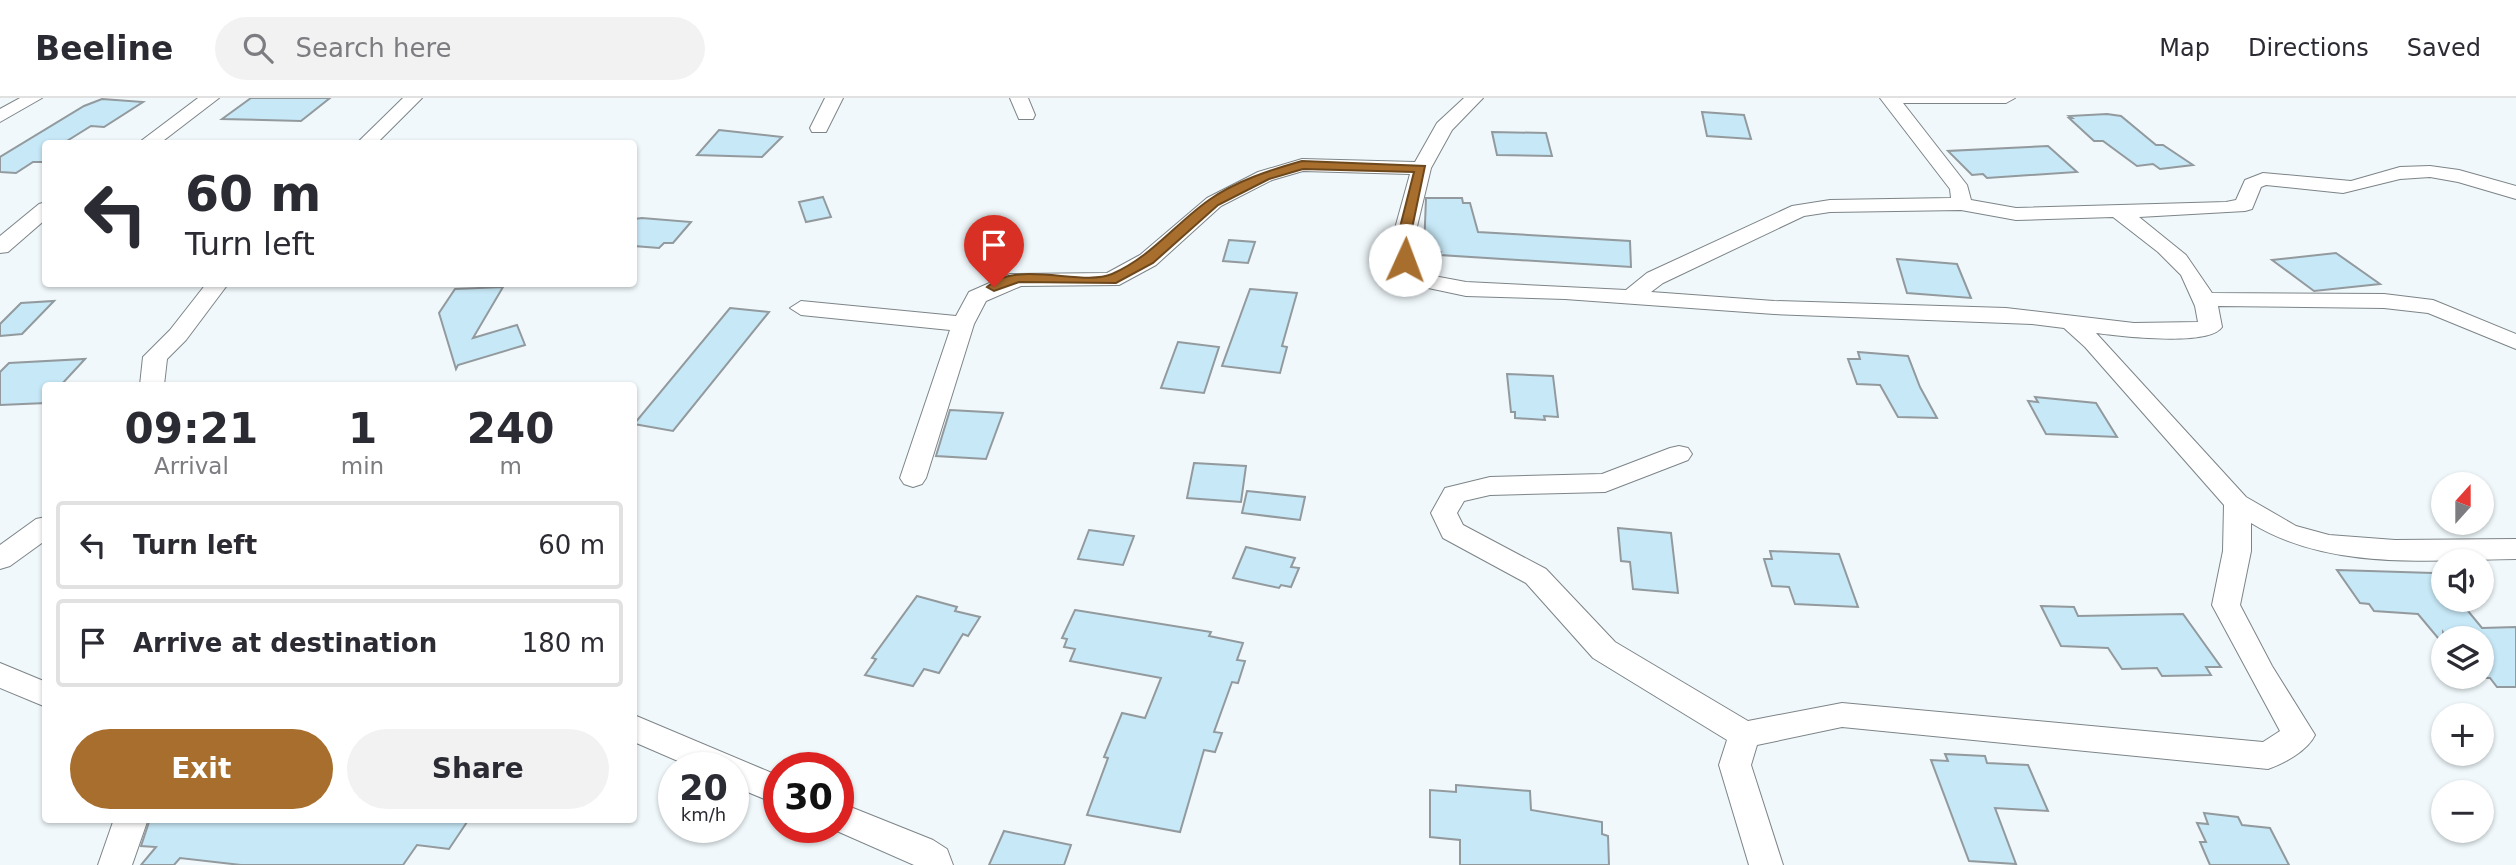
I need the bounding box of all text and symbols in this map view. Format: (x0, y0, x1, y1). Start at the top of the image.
search box (215, 17, 705, 80)
text: Beeline (35, 29, 173, 68)
icon: search (239, 29, 277, 67)
text: Search here (295, 33, 452, 63)
text: Map (2159, 34, 2210, 62)
text: Directions (2248, 34, 2369, 62)
text: Saved (2407, 34, 2481, 62)
text: 60 m (185, 166, 321, 223)
icon: left (70, 168, 161, 259)
pin (964, 215, 1024, 287)
position arrow (1368, 223, 1442, 297)
text: Turn left (185, 225, 315, 263)
icon: arrive (975, 226, 1013, 264)
text: 09:21 (125, 404, 258, 453)
text: 1 (348, 404, 377, 453)
text: 240 (467, 404, 554, 453)
text: Arrival (154, 453, 229, 479)
text: min (341, 453, 384, 479)
text: m (499, 453, 522, 479)
north arrow (2431, 472, 2494, 536)
map controls (2431, 472, 2494, 843)
icon: left (74, 526, 112, 564)
text: Turn left (133, 530, 257, 560)
text: 60 m (538, 530, 605, 560)
button: sound (2431, 549, 2494, 612)
icon: arrive (74, 624, 112, 662)
button: layers (2431, 626, 2494, 689)
text: Arrive at destination (133, 628, 437, 658)
text: 180 m (522, 628, 605, 658)
button: + (2431, 703, 2494, 766)
button: Exit (70, 729, 333, 809)
button: Share (347, 729, 609, 809)
speed limit sign: 30 (763, 752, 854, 843)
text: 20 (679, 768, 728, 808)
button: − (2431, 780, 2494, 843)
text: km/h (681, 804, 726, 825)

